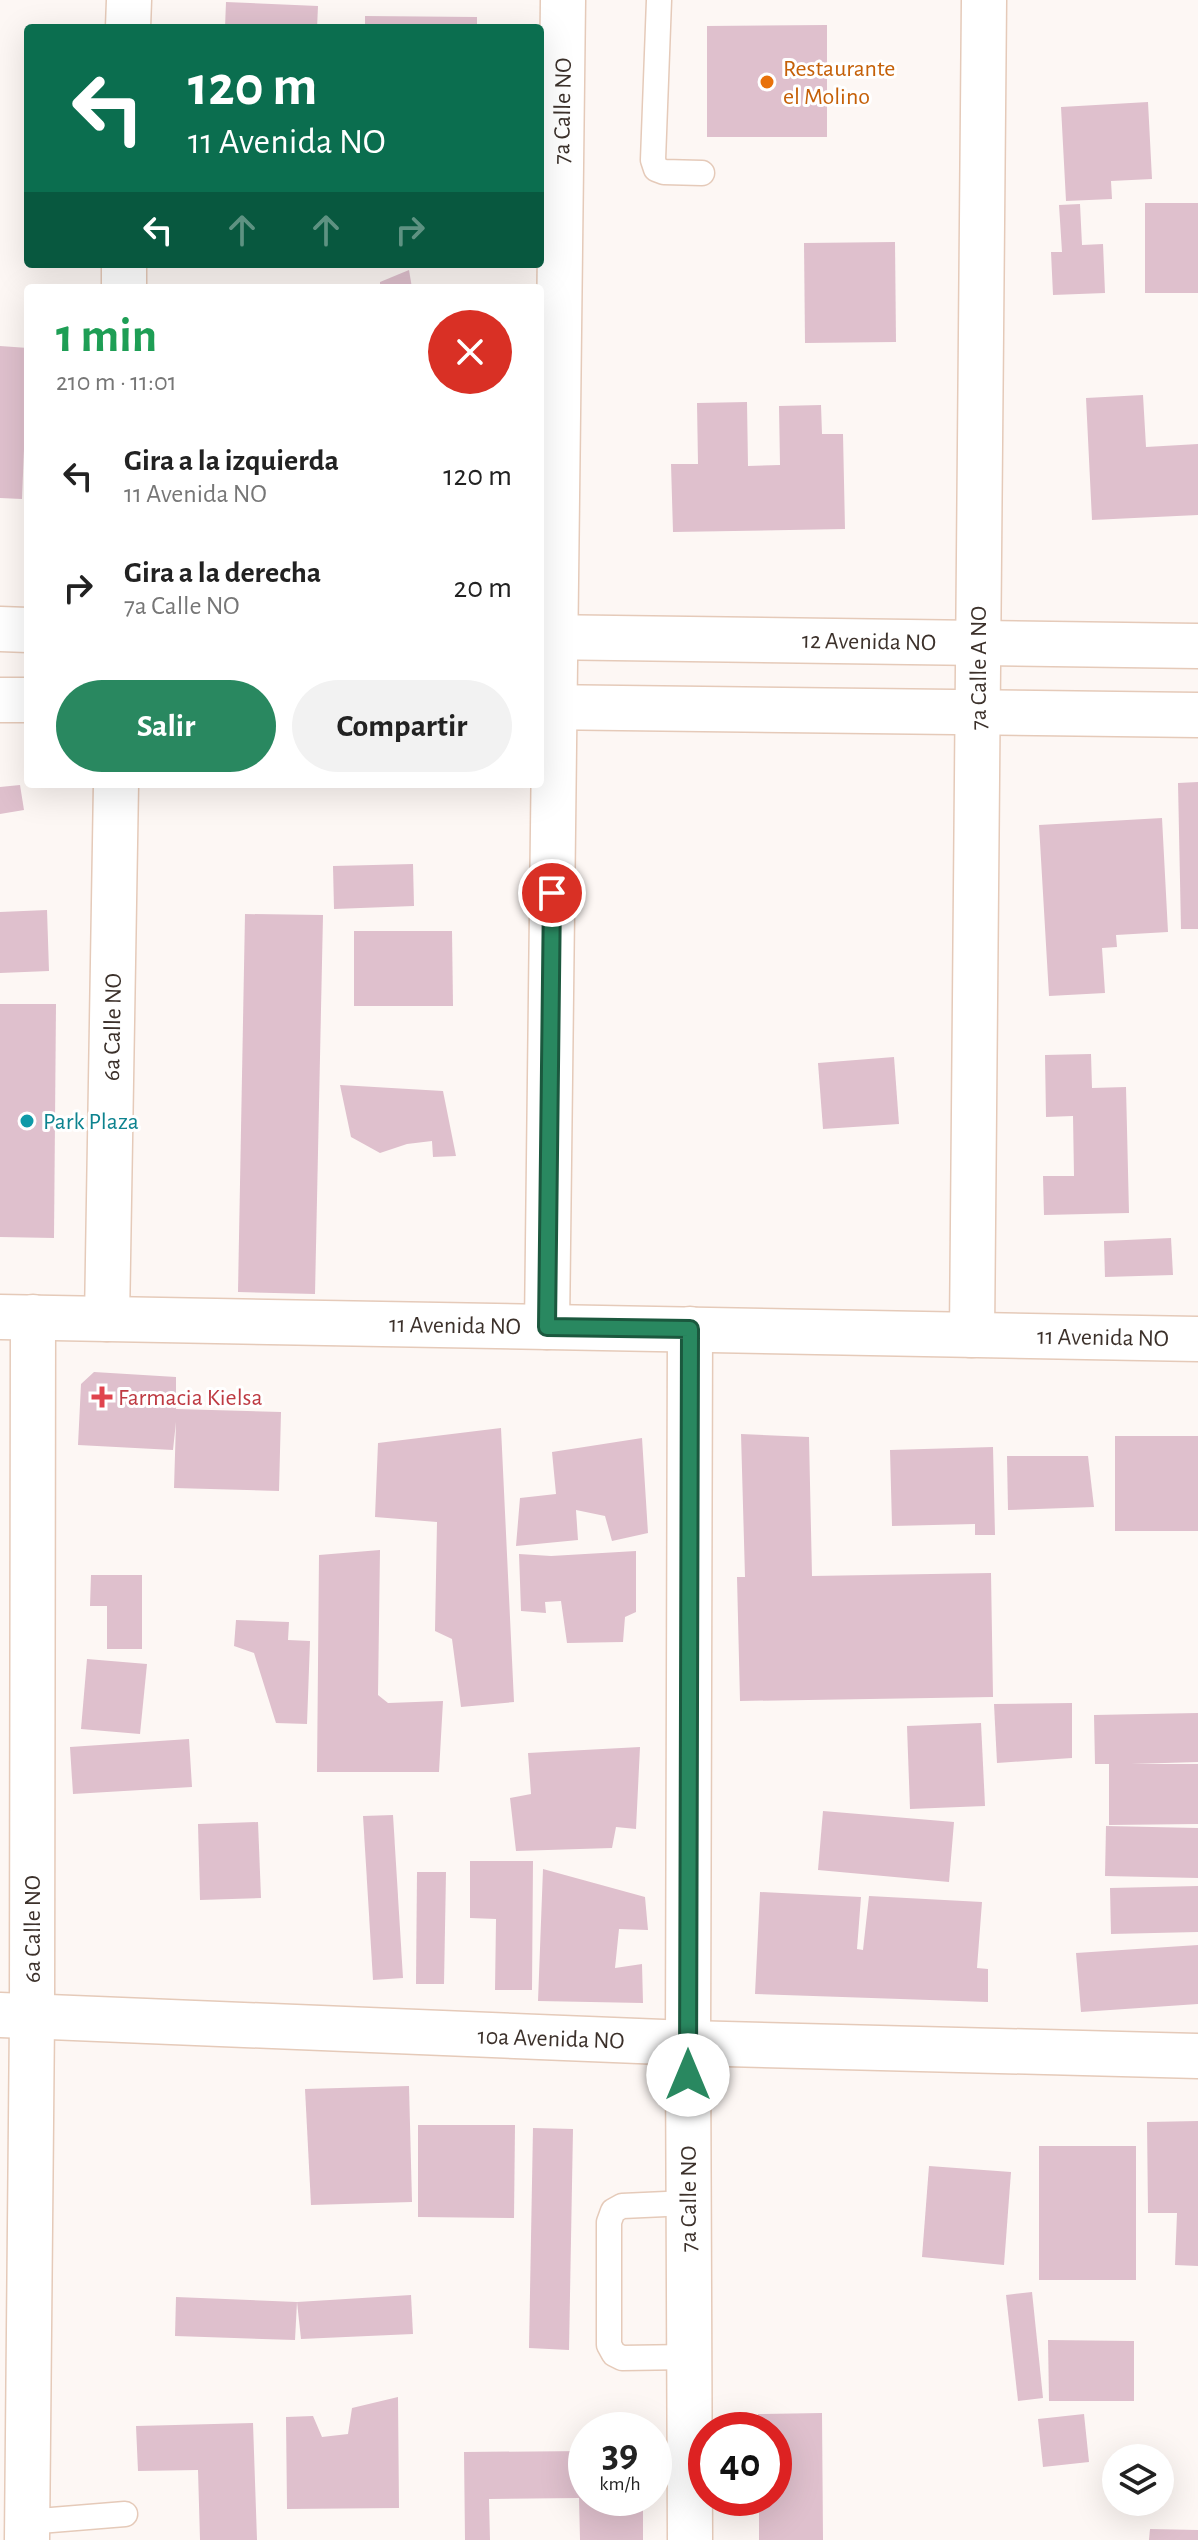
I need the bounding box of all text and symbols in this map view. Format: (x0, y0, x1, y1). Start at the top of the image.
icon: left (56, 56, 160, 160)
street label: 7a Calle NO (550, 57, 576, 165)
place label: Restaurante el Molino (783, 57, 895, 109)
text: 120 m (188, 59, 317, 115)
marker: Restaurante el Molino (758, 73, 776, 91)
text: 11 Avenida NO (188, 124, 386, 160)
icon: left (136, 208, 180, 252)
icon: ahead (220, 208, 264, 252)
icon: ahead (304, 208, 348, 252)
icon: right (388, 208, 432, 252)
button: close (428, 310, 512, 394)
text: 1 min (56, 313, 157, 361)
text: 210 m · 11:01 (56, 369, 177, 395)
text: Gira a la izquierda (124, 446, 339, 476)
icon: left (56, 454, 100, 498)
text: 120 m (443, 461, 512, 491)
text: 11 Avenida NO (124, 481, 267, 507)
text: Gira a la derecha (124, 558, 321, 588)
icon: right (56, 566, 100, 610)
text: 20 m (454, 573, 512, 603)
text: 7a Calle NO (124, 593, 240, 619)
street label: 7a Calle A NO (967, 606, 991, 730)
street label: 12 Avenida NO (802, 629, 936, 655)
button: Salir (56, 680, 276, 772)
button: Compartir (292, 680, 512, 772)
pin (518, 859, 586, 927)
icon: arrive (530, 871, 574, 915)
street label: 6a Calle NO (100, 973, 126, 1081)
place label: Park Plaza (43, 1110, 139, 1134)
marker: Park Plaza (18, 1112, 36, 1130)
street label: 11 Avenida NO (389, 1313, 521, 1339)
street label: 11 Avenida NO (1037, 1325, 1169, 1351)
place label: Farmacia Kielsa (118, 1386, 263, 1410)
marker: Farmacia Kielsa (93, 1388, 111, 1406)
street label: 6a Calle NO (21, 1875, 45, 1983)
street label: 10a Avenida NO (477, 2024, 625, 2054)
position arrow (646, 2033, 730, 2117)
street label: 7a Calle NO (677, 2146, 701, 2252)
speed limit sign: 40 (688, 2412, 792, 2516)
text: 39 (602, 2434, 638, 2474)
map controls (1102, 2444, 1174, 2516)
button: layers (1102, 2444, 1174, 2516)
text: km/h (599, 2474, 641, 2494)

